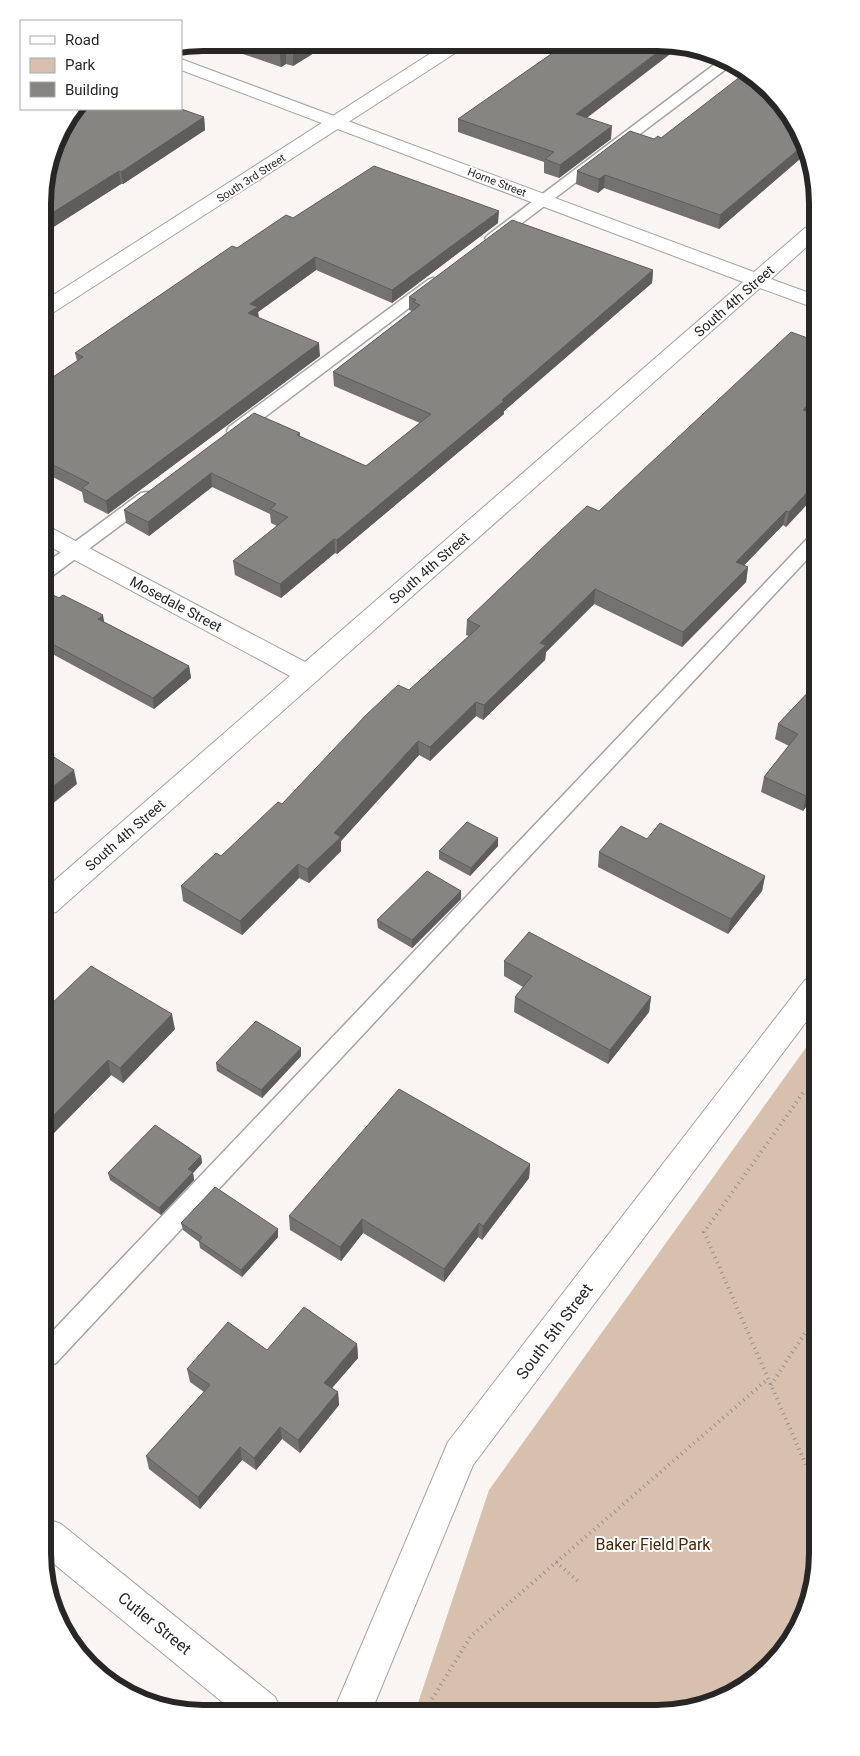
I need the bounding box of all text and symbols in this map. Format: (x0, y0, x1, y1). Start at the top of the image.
legend (20, 20, 182, 110)
text: Road (65, 31, 99, 49)
text: Park (65, 56, 96, 74)
text: Building (65, 81, 119, 99)
street label: South 3rd Street (215, 151, 288, 205)
street label: Horne Street (466, 165, 528, 200)
street label: South 4th Street (691, 262, 777, 340)
street label: South 4th Street (386, 529, 472, 607)
street label: Mosedale Street (127, 573, 225, 635)
street label: South 4th Street (82, 796, 168, 874)
street label: South 5th Street (512, 1280, 596, 1383)
park label: Baker Field Park (596, 1535, 711, 1554)
street label: Cutler Street (114, 1588, 195, 1659)

